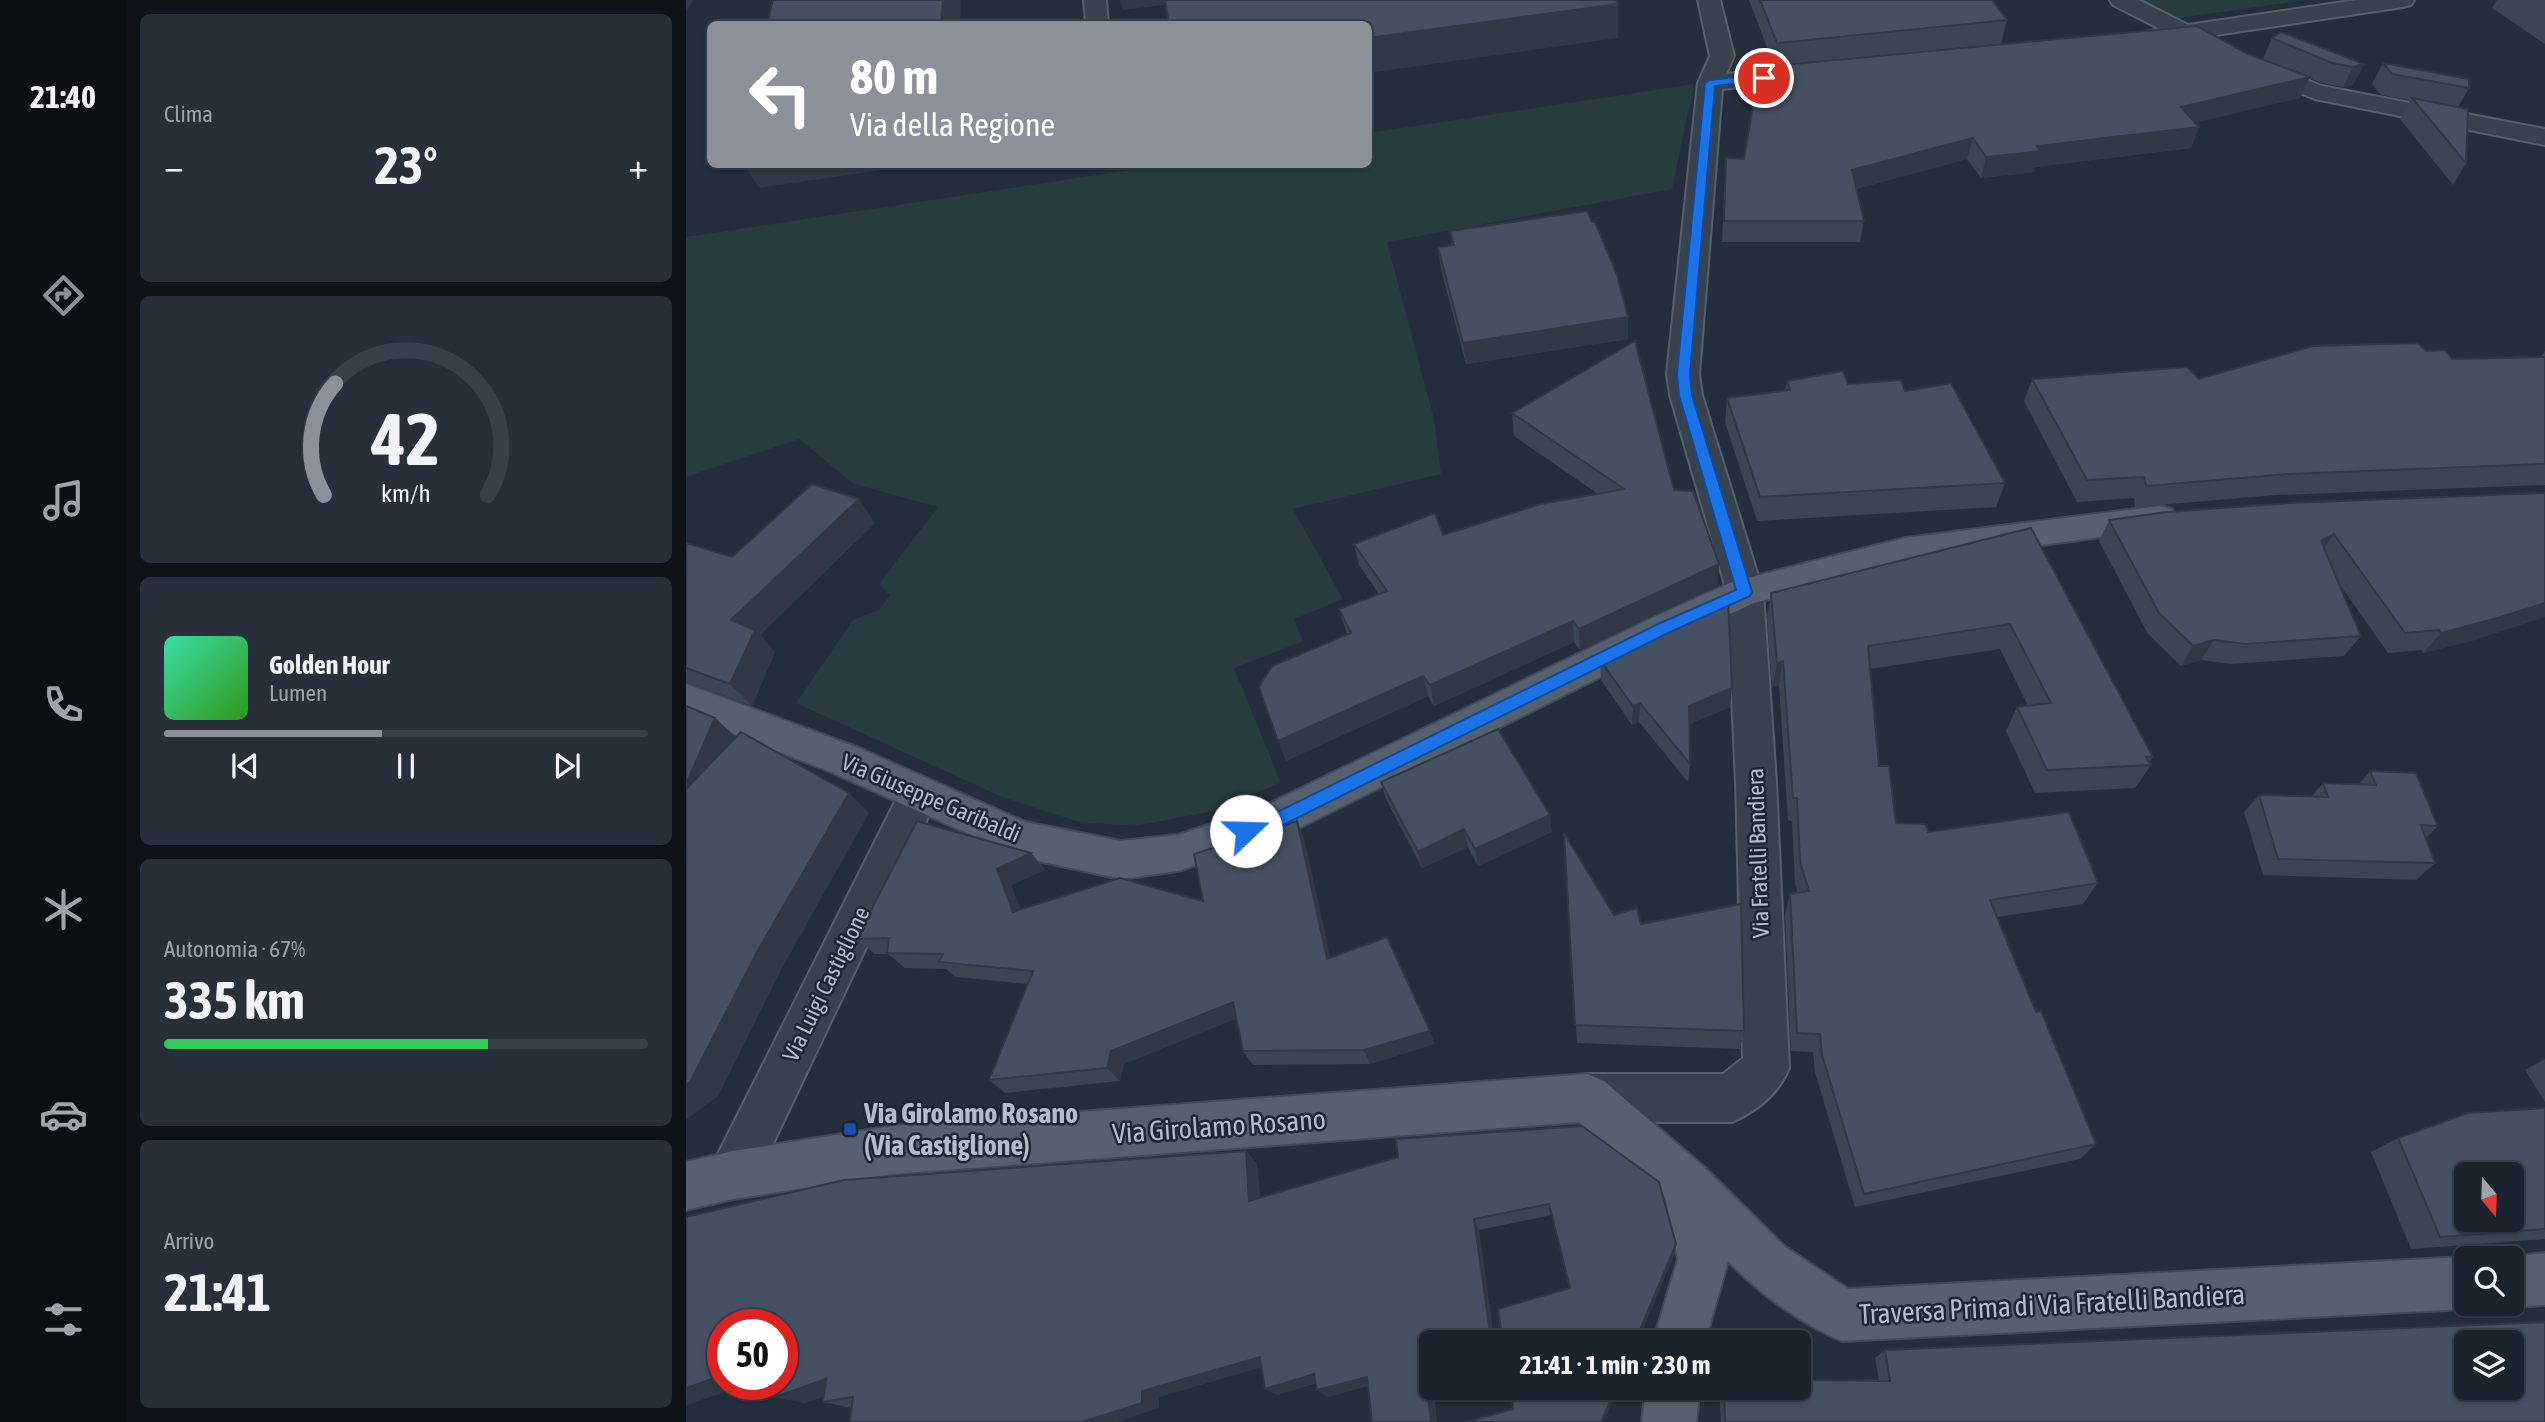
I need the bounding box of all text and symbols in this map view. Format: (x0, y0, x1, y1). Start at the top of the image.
text: 80 m (850, 48, 938, 104)
pin (1734, 48, 1794, 108)
icon: left (735, 49, 826, 140)
icon: arrive (1745, 59, 1783, 97)
text: 21:40 (30, 78, 96, 115)
text: Clima (164, 101, 213, 127)
text: Via della Regione (850, 106, 1055, 143)
text: 23° (374, 135, 438, 195)
text: − (164, 144, 184, 187)
text: + (628, 144, 648, 187)
icon: directions (39, 271, 88, 320)
text: 42 (371, 398, 440, 481)
icon: music (39, 476, 88, 525)
text: km/h (381, 479, 431, 507)
text: Golden Hour (269, 650, 389, 680)
icon: phone (39, 680, 88, 729)
text: Lumen (269, 680, 327, 706)
icon: previous (226, 747, 264, 785)
icon: pause (387, 747, 425, 785)
icon: next (548, 747, 586, 785)
street label: Via Giuseppe Garibaldi (838, 749, 1024, 847)
street label: Via Fratelli Bandiera (1742, 768, 1774, 938)
position arrow (1209, 794, 1283, 868)
icon: climate (39, 885, 88, 934)
street label: Via Luigi Castiglione (777, 902, 875, 1066)
text: Autonomia · 67% (164, 936, 305, 962)
text: 335 km (164, 970, 305, 1030)
icon: car (39, 1090, 88, 1139)
place label: Via Girolamo Rosano (Via Castiglione) (863, 1097, 1078, 1161)
street label: Via Girolamo Rosano (1111, 1103, 1327, 1149)
marker: Via Girolamo Rosano (Via Castiglione) (842, 1121, 858, 1137)
north arrow (2454, 1162, 2524, 1232)
map controls (2454, 1162, 2524, 1400)
text: Arrivo (164, 1228, 214, 1254)
button: search (2454, 1246, 2524, 1316)
text: 21:41 (164, 1262, 271, 1322)
street label: Traversa Prima di Via Fratelli Bandiera (1858, 1278, 2246, 1330)
icon: filters (39, 1295, 88, 1344)
speed limit sign: 50 (707, 1309, 798, 1400)
button: layers (2454, 1330, 2524, 1400)
text: 21:41 · 1 min · 230 m (1520, 1350, 1710, 1380)

